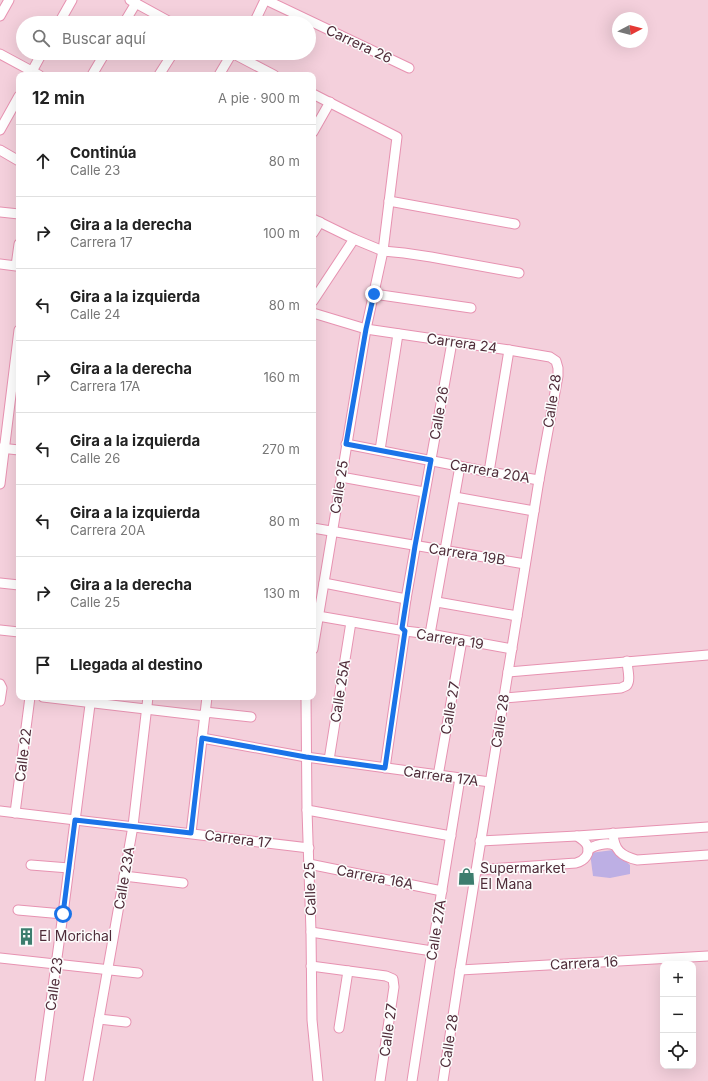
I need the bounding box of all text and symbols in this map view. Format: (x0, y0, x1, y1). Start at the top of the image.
north arrow (612, 12, 648, 48)
search box (16, 16, 316, 60)
street label: Carrera 26 (323, 21, 395, 66)
icon: search (30, 27, 52, 49)
text: Buscar aquí (62, 29, 146, 48)
text: 12 min (32, 88, 85, 108)
text: A pie · 900 m (218, 90, 300, 106)
text: Continúa (70, 143, 137, 162)
icon: ahead (32, 150, 54, 172)
text: 80 m (269, 153, 300, 169)
text: Calle 23 (70, 162, 120, 178)
text: Gira a la derecha (70, 215, 192, 234)
icon: right (32, 222, 54, 244)
text: 100 m (263, 225, 300, 241)
text: Carrera 17 (70, 234, 133, 250)
route end (365, 285, 383, 303)
text: Gira a la izquierda (70, 287, 200, 306)
icon: left (32, 294, 54, 316)
text: 80 m (269, 297, 300, 313)
text: Calle 24 (70, 306, 120, 322)
street label: Carrera 24 (426, 329, 499, 356)
text: Gira a la derecha (70, 359, 192, 378)
icon: right (32, 366, 54, 388)
text: 160 m (263, 369, 300, 385)
street label: Calle 28 (539, 373, 564, 429)
text: Carrera 17A (70, 378, 140, 394)
street label: Calle 26 (425, 385, 452, 441)
text: Gira a la izquierda (70, 431, 200, 450)
icon: left (32, 438, 54, 460)
text: 270 m (262, 441, 300, 457)
text: Calle 26 (70, 450, 120, 466)
street label: Carrera 20A (449, 455, 532, 486)
street label: Calle 25 (326, 459, 351, 515)
text: Gira a la izquierda (70, 503, 200, 522)
icon: left (32, 510, 54, 532)
text: 80 m (269, 513, 300, 529)
text: Carrera 20A (70, 522, 145, 538)
street label: Carrera 19B (428, 539, 507, 568)
text: Gira a la derecha (70, 575, 192, 594)
icon: right (32, 582, 54, 604)
text: 130 m (263, 585, 300, 601)
text: Calle 25 (70, 594, 120, 610)
street label: Carrera 19 (415, 625, 485, 652)
icon: arrive (32, 654, 54, 676)
text: Llegada al destino (70, 655, 203, 674)
street label: Calle 25A (326, 658, 353, 724)
street label: Calle 27 (436, 680, 463, 736)
street label: Calle 28 (487, 693, 512, 749)
street label: Calle 22 (11, 727, 34, 783)
street label: Carrera 17A (402, 762, 480, 789)
street label: Carrera 17 (204, 826, 273, 851)
street label: Calle 23A (110, 845, 137, 911)
place label: Supermarket El Mana (480, 859, 566, 892)
street label: Carrera 16A (335, 861, 415, 892)
street label: Calle 25 (300, 862, 319, 916)
shop icon: Supermarket El Mana (457, 866, 477, 886)
street label: Calle 27A (422, 898, 449, 962)
route start (54, 905, 72, 923)
building icon: El Morichal (16, 926, 36, 946)
place label: El Morichal (39, 927, 112, 944)
street label: Carrera 16 (549, 952, 618, 973)
street label: Calle 23 (41, 956, 66, 1012)
map controls (660, 961, 696, 1069)
button: + (660, 961, 696, 997)
button: − (660, 997, 696, 1033)
street label: Calle 27 (375, 1002, 400, 1058)
street label: Calle 28 (436, 1013, 461, 1069)
button: locate (660, 1033, 696, 1069)

